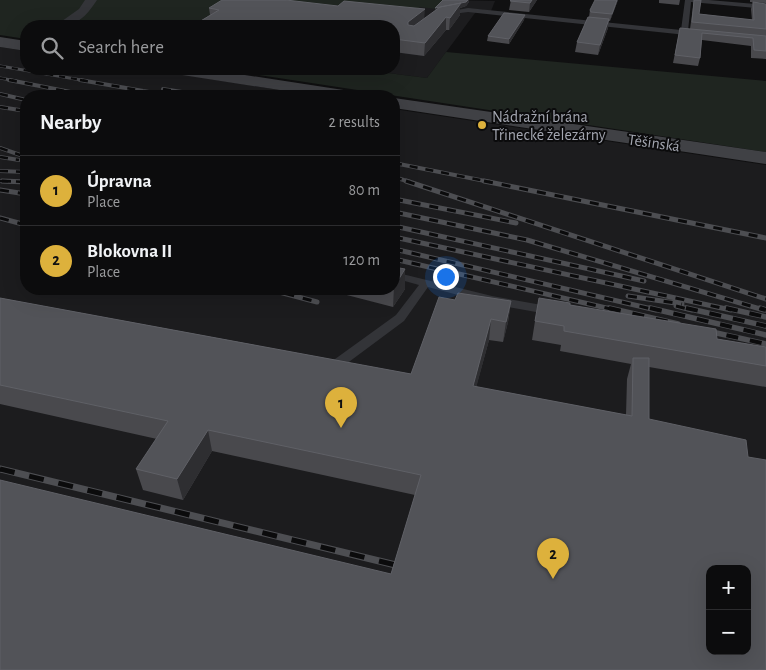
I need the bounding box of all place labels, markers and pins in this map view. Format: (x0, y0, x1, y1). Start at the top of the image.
place label: Nádražní brána Třinecké železárny (492, 109, 606, 144)
marker: Nádražní brána Třinecké železárny (476, 119, 488, 131)
pin: 1 (325, 387, 357, 428)
pin: 2 (537, 538, 569, 579)

